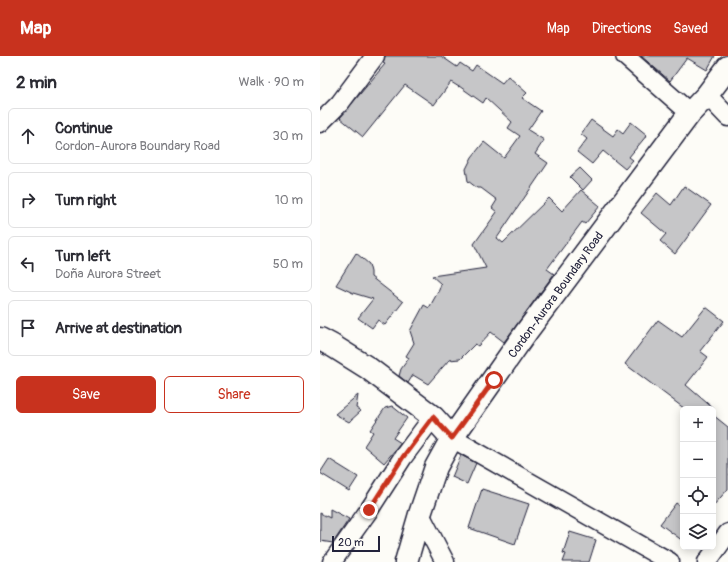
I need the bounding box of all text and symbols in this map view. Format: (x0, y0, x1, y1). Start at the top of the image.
text: Map (20, 16, 51, 40)
text: Map (547, 20, 570, 37)
text: Directions (592, 20, 651, 37)
text: Saved (673, 20, 708, 37)
text: 2 min (16, 72, 57, 93)
text: Walk · 90 m (239, 74, 304, 90)
text: Continue (55, 119, 113, 138)
icon: ahead (17, 125, 39, 147)
text: 30 m (273, 128, 303, 144)
text: Cordon-Aurora Boundary Road (55, 138, 220, 154)
icon: right (17, 189, 39, 211)
text: Turn right (55, 191, 116, 210)
text: 10 m (275, 192, 303, 208)
street label: Cordon-Aurora Boundary Road (505, 229, 607, 361)
text: Turn left (55, 247, 111, 266)
icon: left (17, 253, 39, 275)
text: 50 m (273, 256, 303, 272)
text: Doña Aurora Street (55, 266, 161, 282)
icon: arrive (17, 317, 39, 339)
text: Arrive at destination (55, 319, 182, 338)
route start (485, 371, 503, 389)
button: Save (16, 376, 156, 413)
button: Share (164, 376, 304, 413)
map controls (680, 406, 716, 550)
button: + (680, 406, 716, 442)
button: − (680, 442, 716, 478)
button: locate (680, 478, 716, 514)
route end (360, 501, 378, 519)
button: layers (680, 514, 716, 550)
scale bar (332, 534, 380, 553)
text: 20 m (338, 536, 364, 549)

